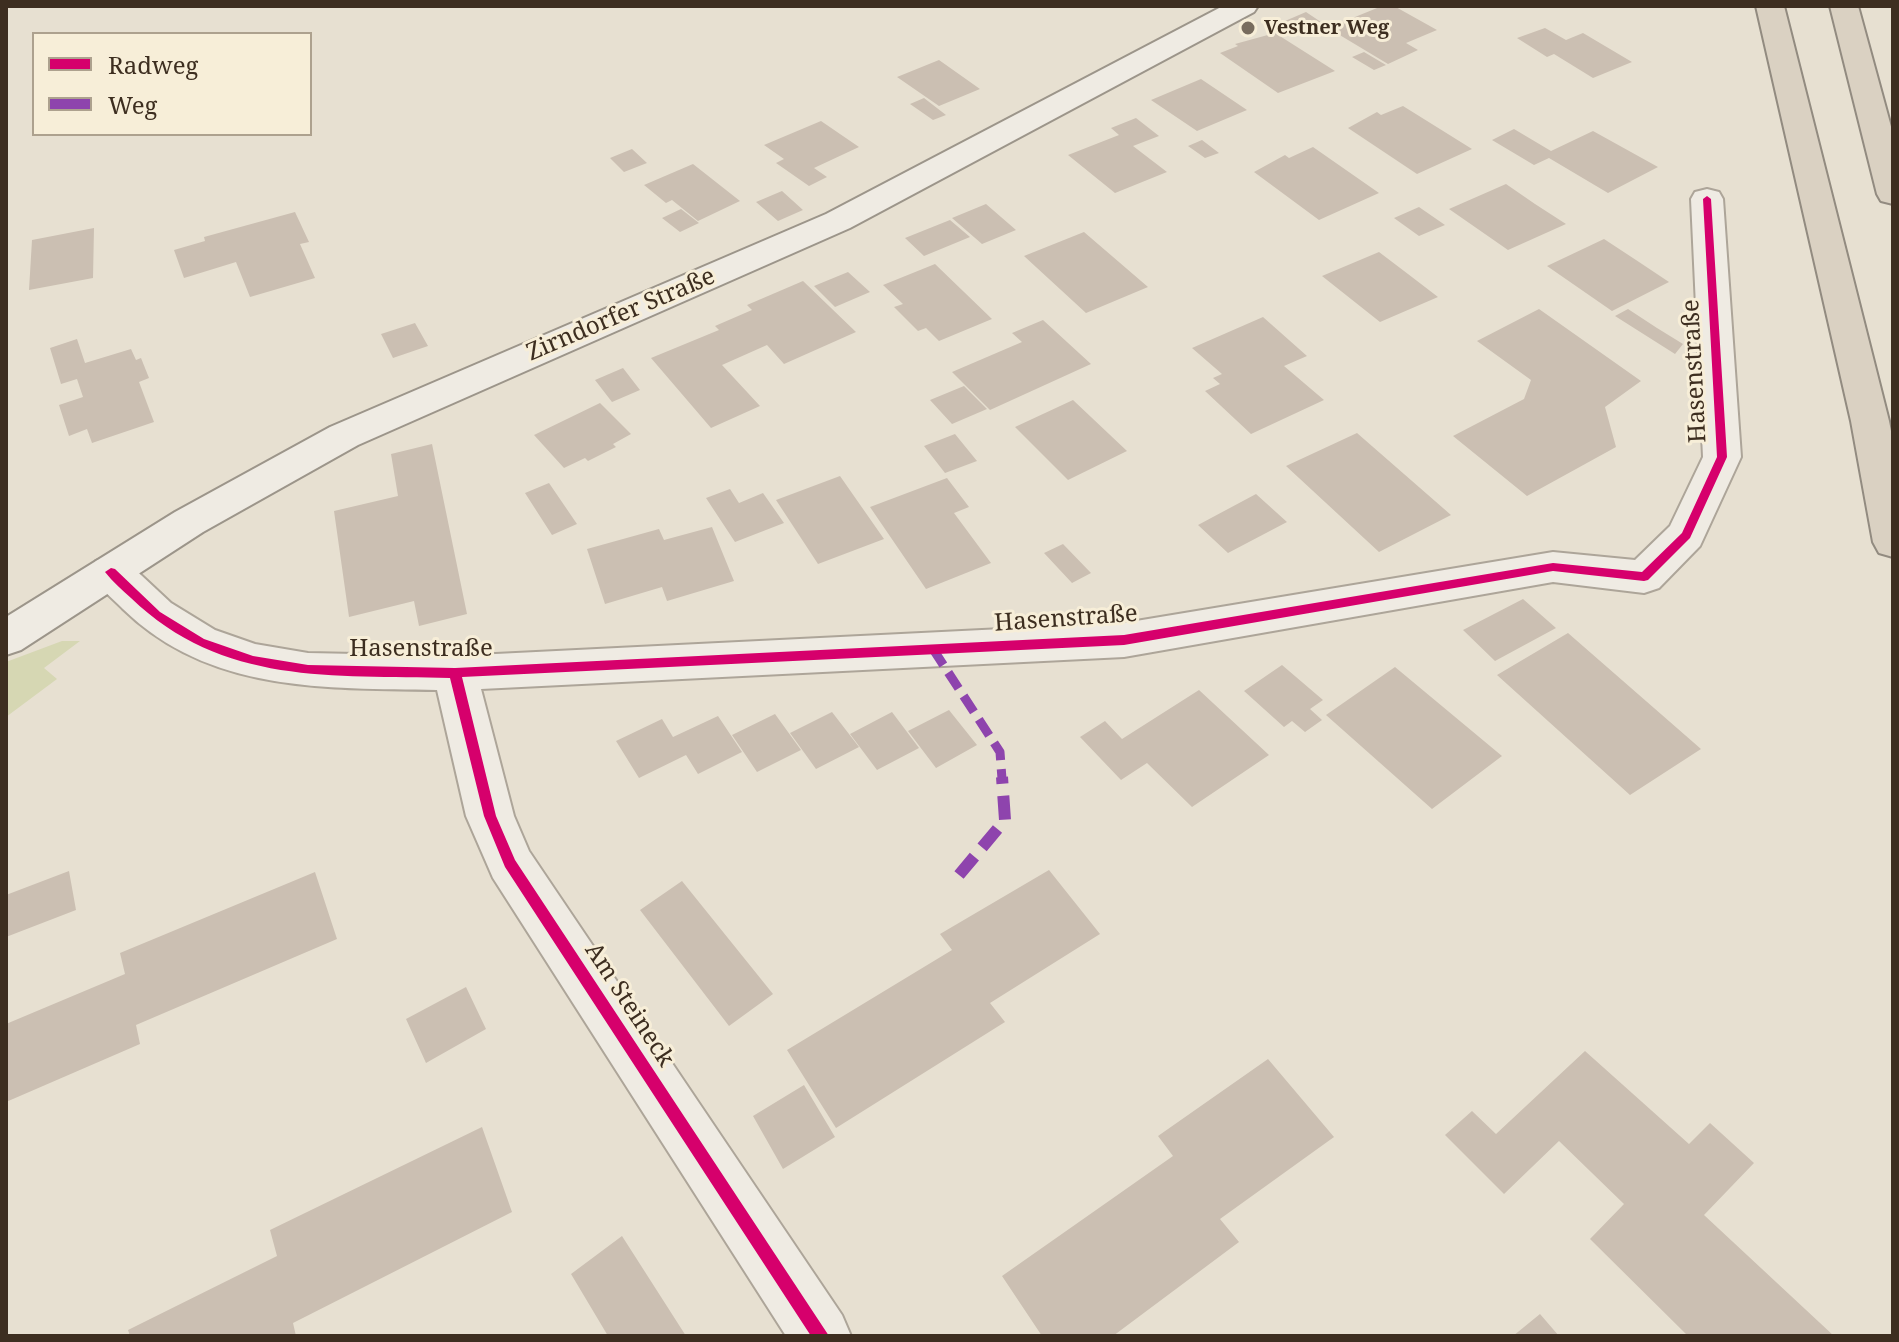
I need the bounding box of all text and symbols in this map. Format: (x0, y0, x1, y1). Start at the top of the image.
place label: Vestner Weg (1264, 16, 1389, 40)
marker: Vestner Weg (1239, 19, 1257, 37)
legend (32, 32, 312, 136)
text: Radweg (108, 48, 198, 81)
text: Weg (108, 88, 157, 121)
street label: Zirndorfer Straße (522, 262, 720, 368)
street label: Hasenstraße (1677, 299, 1713, 443)
street label: Hasenstraße (993, 600, 1139, 638)
street label: Hasenstraße (349, 635, 493, 663)
street label: Am Steineck (578, 938, 680, 1072)

